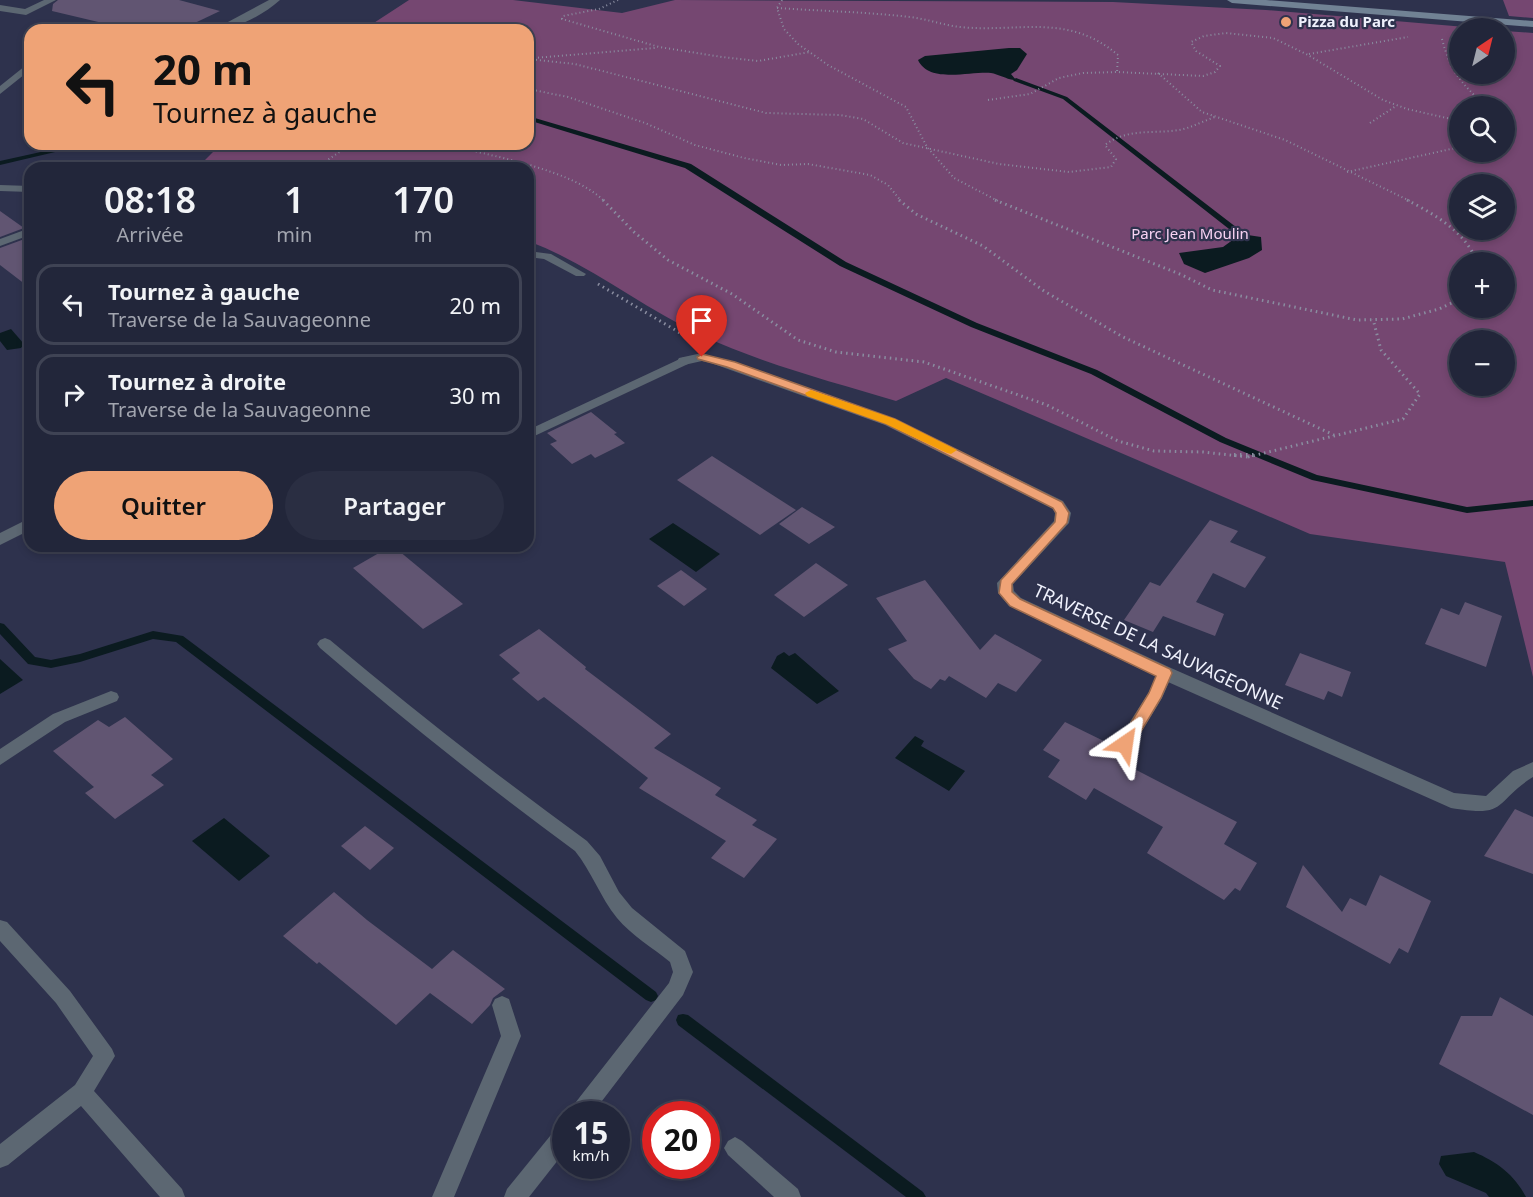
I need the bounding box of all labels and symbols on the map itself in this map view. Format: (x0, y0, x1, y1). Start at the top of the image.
place label: Pizza du Parc (1298, 11, 1395, 31)
marker: Pizza du Parc (1279, 15, 1293, 29)
north arrow (1449, 18, 1515, 84)
park label: Parc Jean Moulin (1131, 223, 1249, 243)
pin (676, 295, 727, 357)
street label: TRAVERSE DE LA SAUVAGEONNE (1030, 578, 1287, 715)
position arrow (1093, 712, 1157, 776)
speed limit sign: 20 (642, 1101, 720, 1179)

